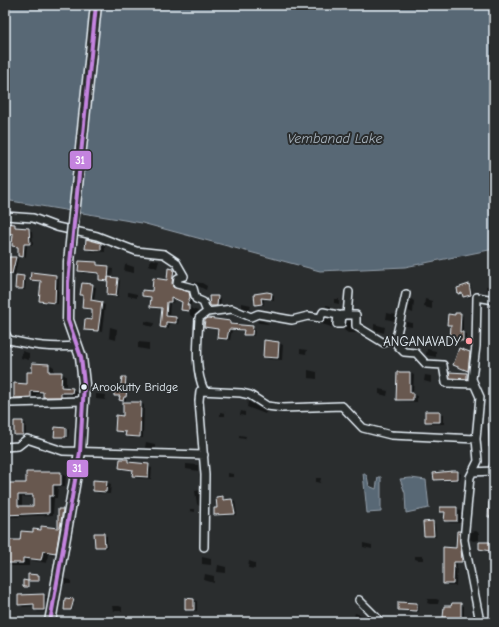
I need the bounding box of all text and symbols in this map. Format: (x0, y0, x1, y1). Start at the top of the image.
water label: Vembanad Lake (287, 130, 383, 147)
line badge: 31 (69, 150, 92, 170)
text: 31 (75, 154, 85, 167)
place label: ANGANAVADY (383, 334, 461, 349)
marker: ANGANAVADY (464, 336, 474, 346)
place label: Arookutty Bridge (92, 380, 178, 394)
marker: Arookutty Bridge (79, 382, 89, 392)
line badge: 31 (66, 459, 89, 478)
text: 31 (72, 462, 82, 475)

